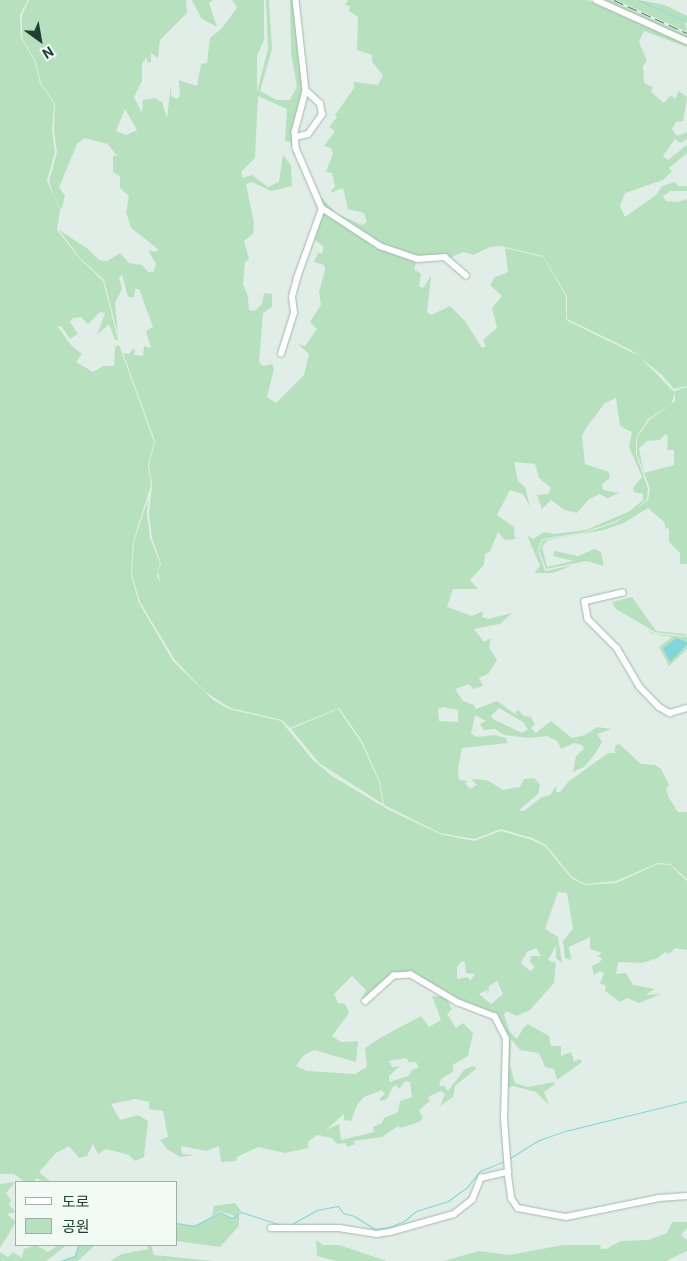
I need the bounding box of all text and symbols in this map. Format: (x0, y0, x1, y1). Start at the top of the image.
north arrow (15, 15, 65, 65)
text: N (40, 43, 56, 62)
legend (15, 1181, 178, 1246)
text: 도로 (62, 1193, 90, 1211)
text: 공원 (62, 1218, 90, 1236)

